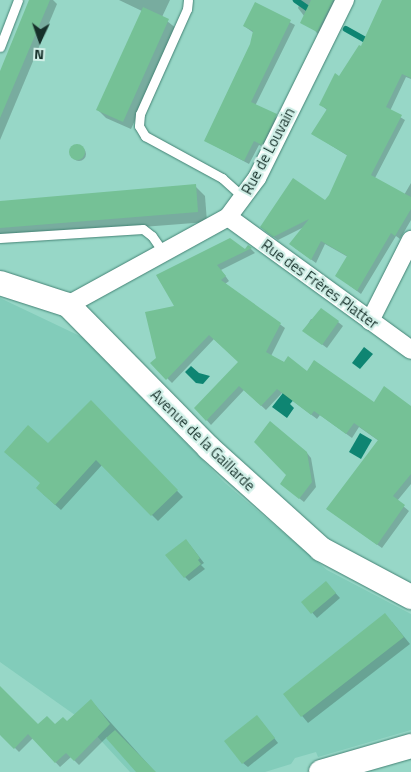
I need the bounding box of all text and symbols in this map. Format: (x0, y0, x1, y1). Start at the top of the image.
north arrow (15, 15, 65, 65)
text: N (34, 45, 45, 66)
street label: Rue de Louvain (238, 104, 298, 198)
street label: Rue des Frères Platter (258, 236, 382, 332)
street label: Avenue de la Gaillarde (147, 385, 259, 495)

